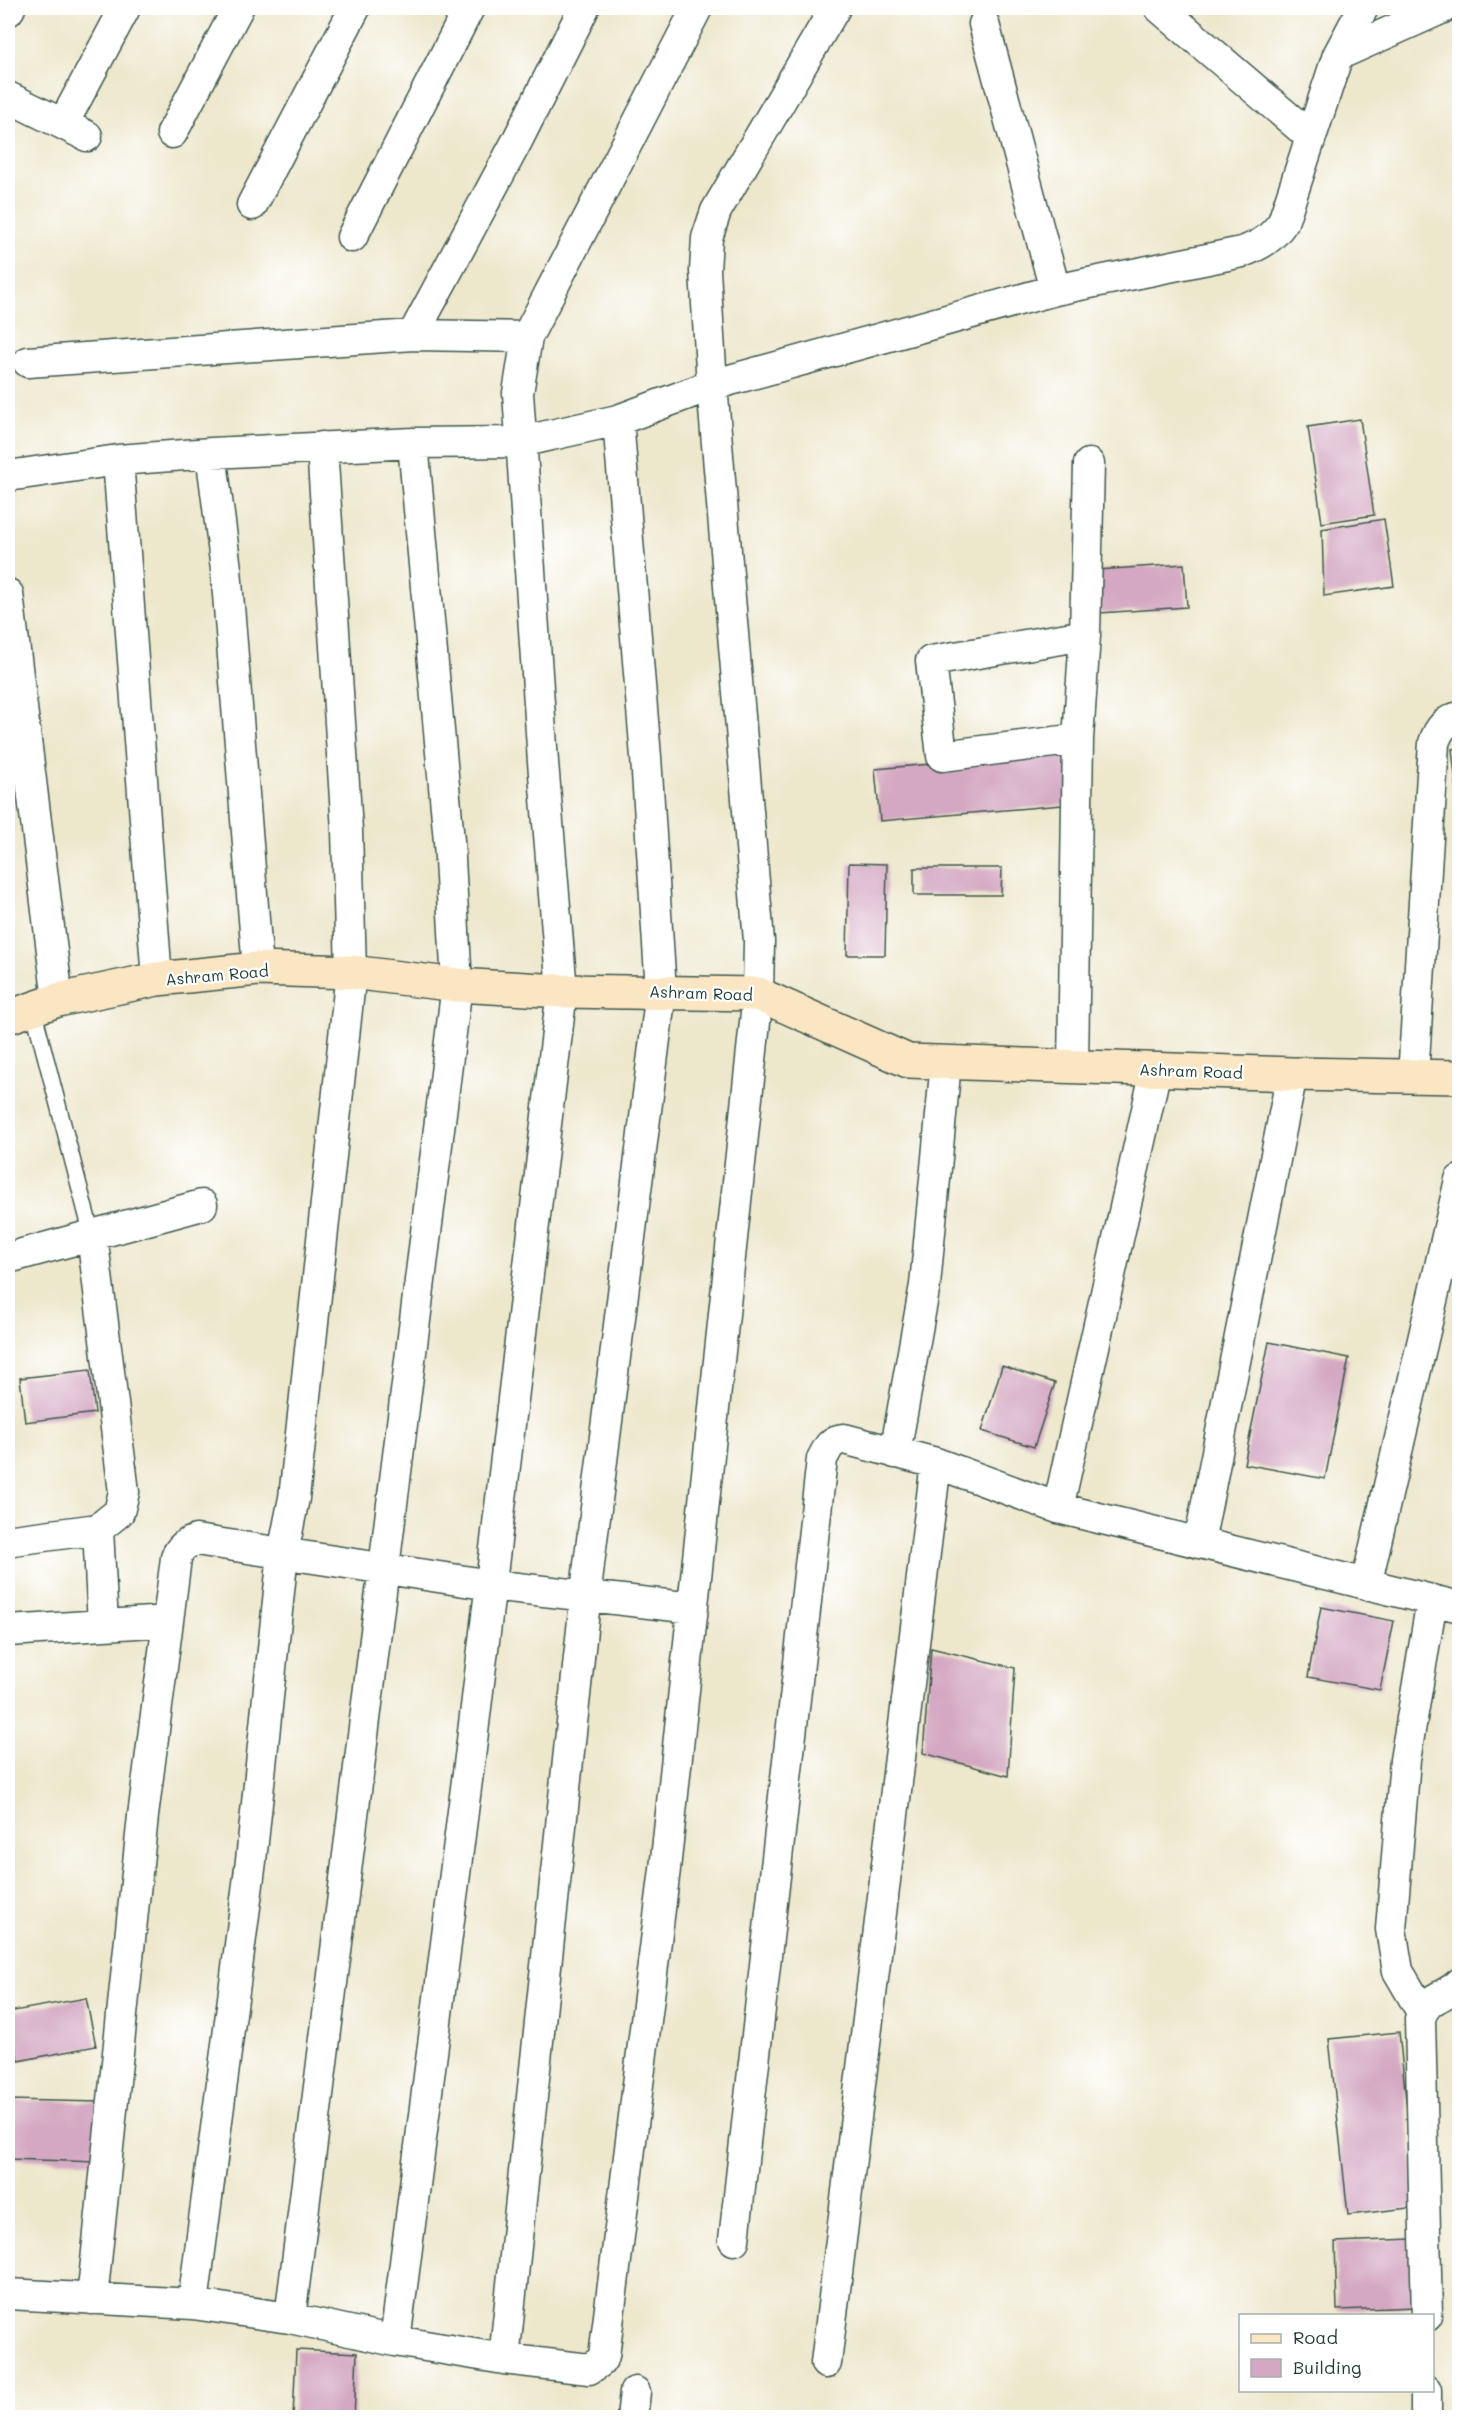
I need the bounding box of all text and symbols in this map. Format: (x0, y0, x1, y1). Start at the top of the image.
street label: Ashram Road (164, 960, 269, 989)
street label: Ashram Road (649, 980, 753, 1005)
street label: Ashram Road (1139, 1058, 1243, 1083)
legend (1239, 2314, 1434, 2392)
text: Road (1293, 2325, 1338, 2349)
text: Building (1293, 2355, 1361, 2379)

